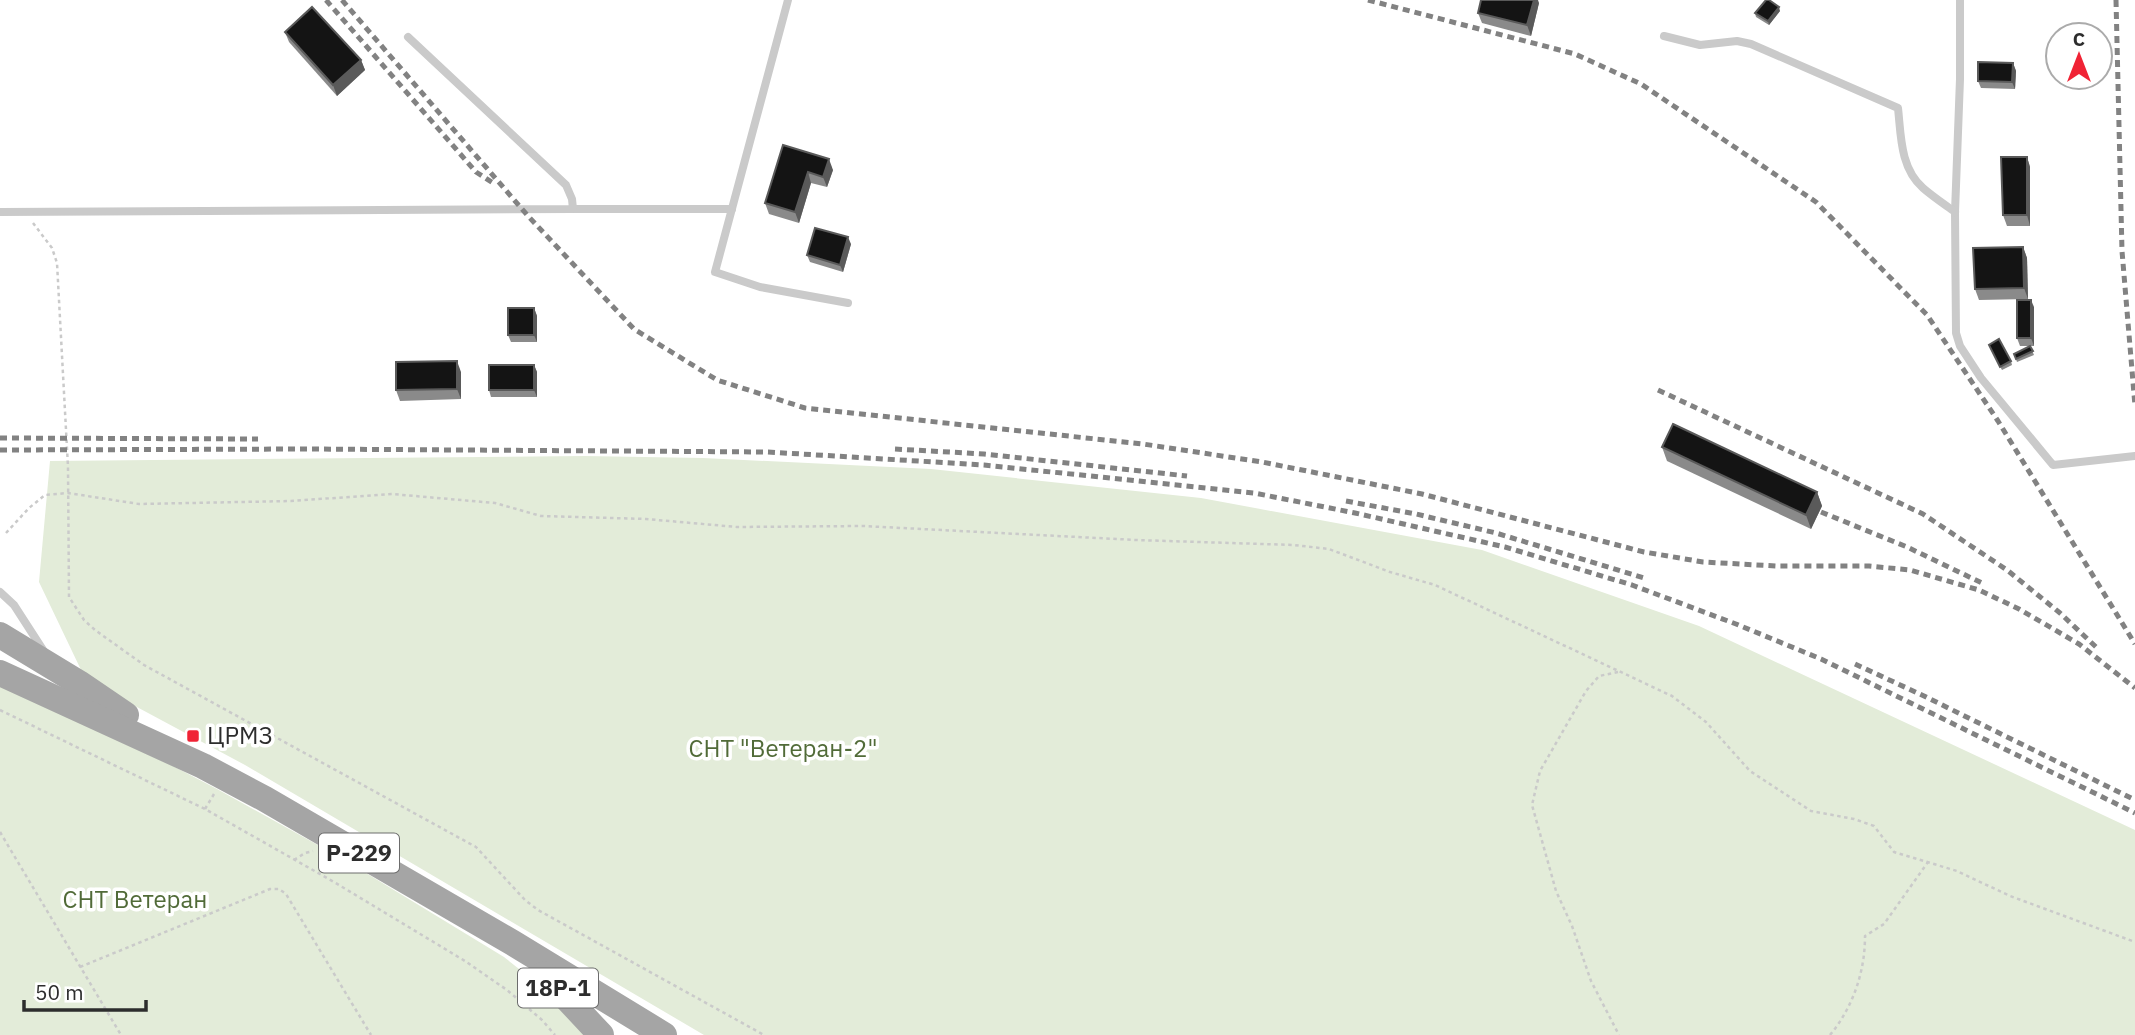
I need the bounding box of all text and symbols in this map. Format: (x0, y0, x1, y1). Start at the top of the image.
north arrow (2044, 21, 2114, 91)
text: С (2073, 27, 2085, 51)
place label: ЦРМЗ (207, 719, 273, 751)
marker: ЦРМЗ (185, 728, 201, 744)
park label: СНТ "Ветеран-2" (689, 732, 877, 764)
road number: Р-229 (319, 834, 399, 873)
park label: СНТ Ветеран (63, 883, 207, 915)
scale bar (24, 968, 147, 1012)
road number: 18Р-1 (518, 968, 598, 1007)
text: 50 m (35, 978, 84, 1006)

